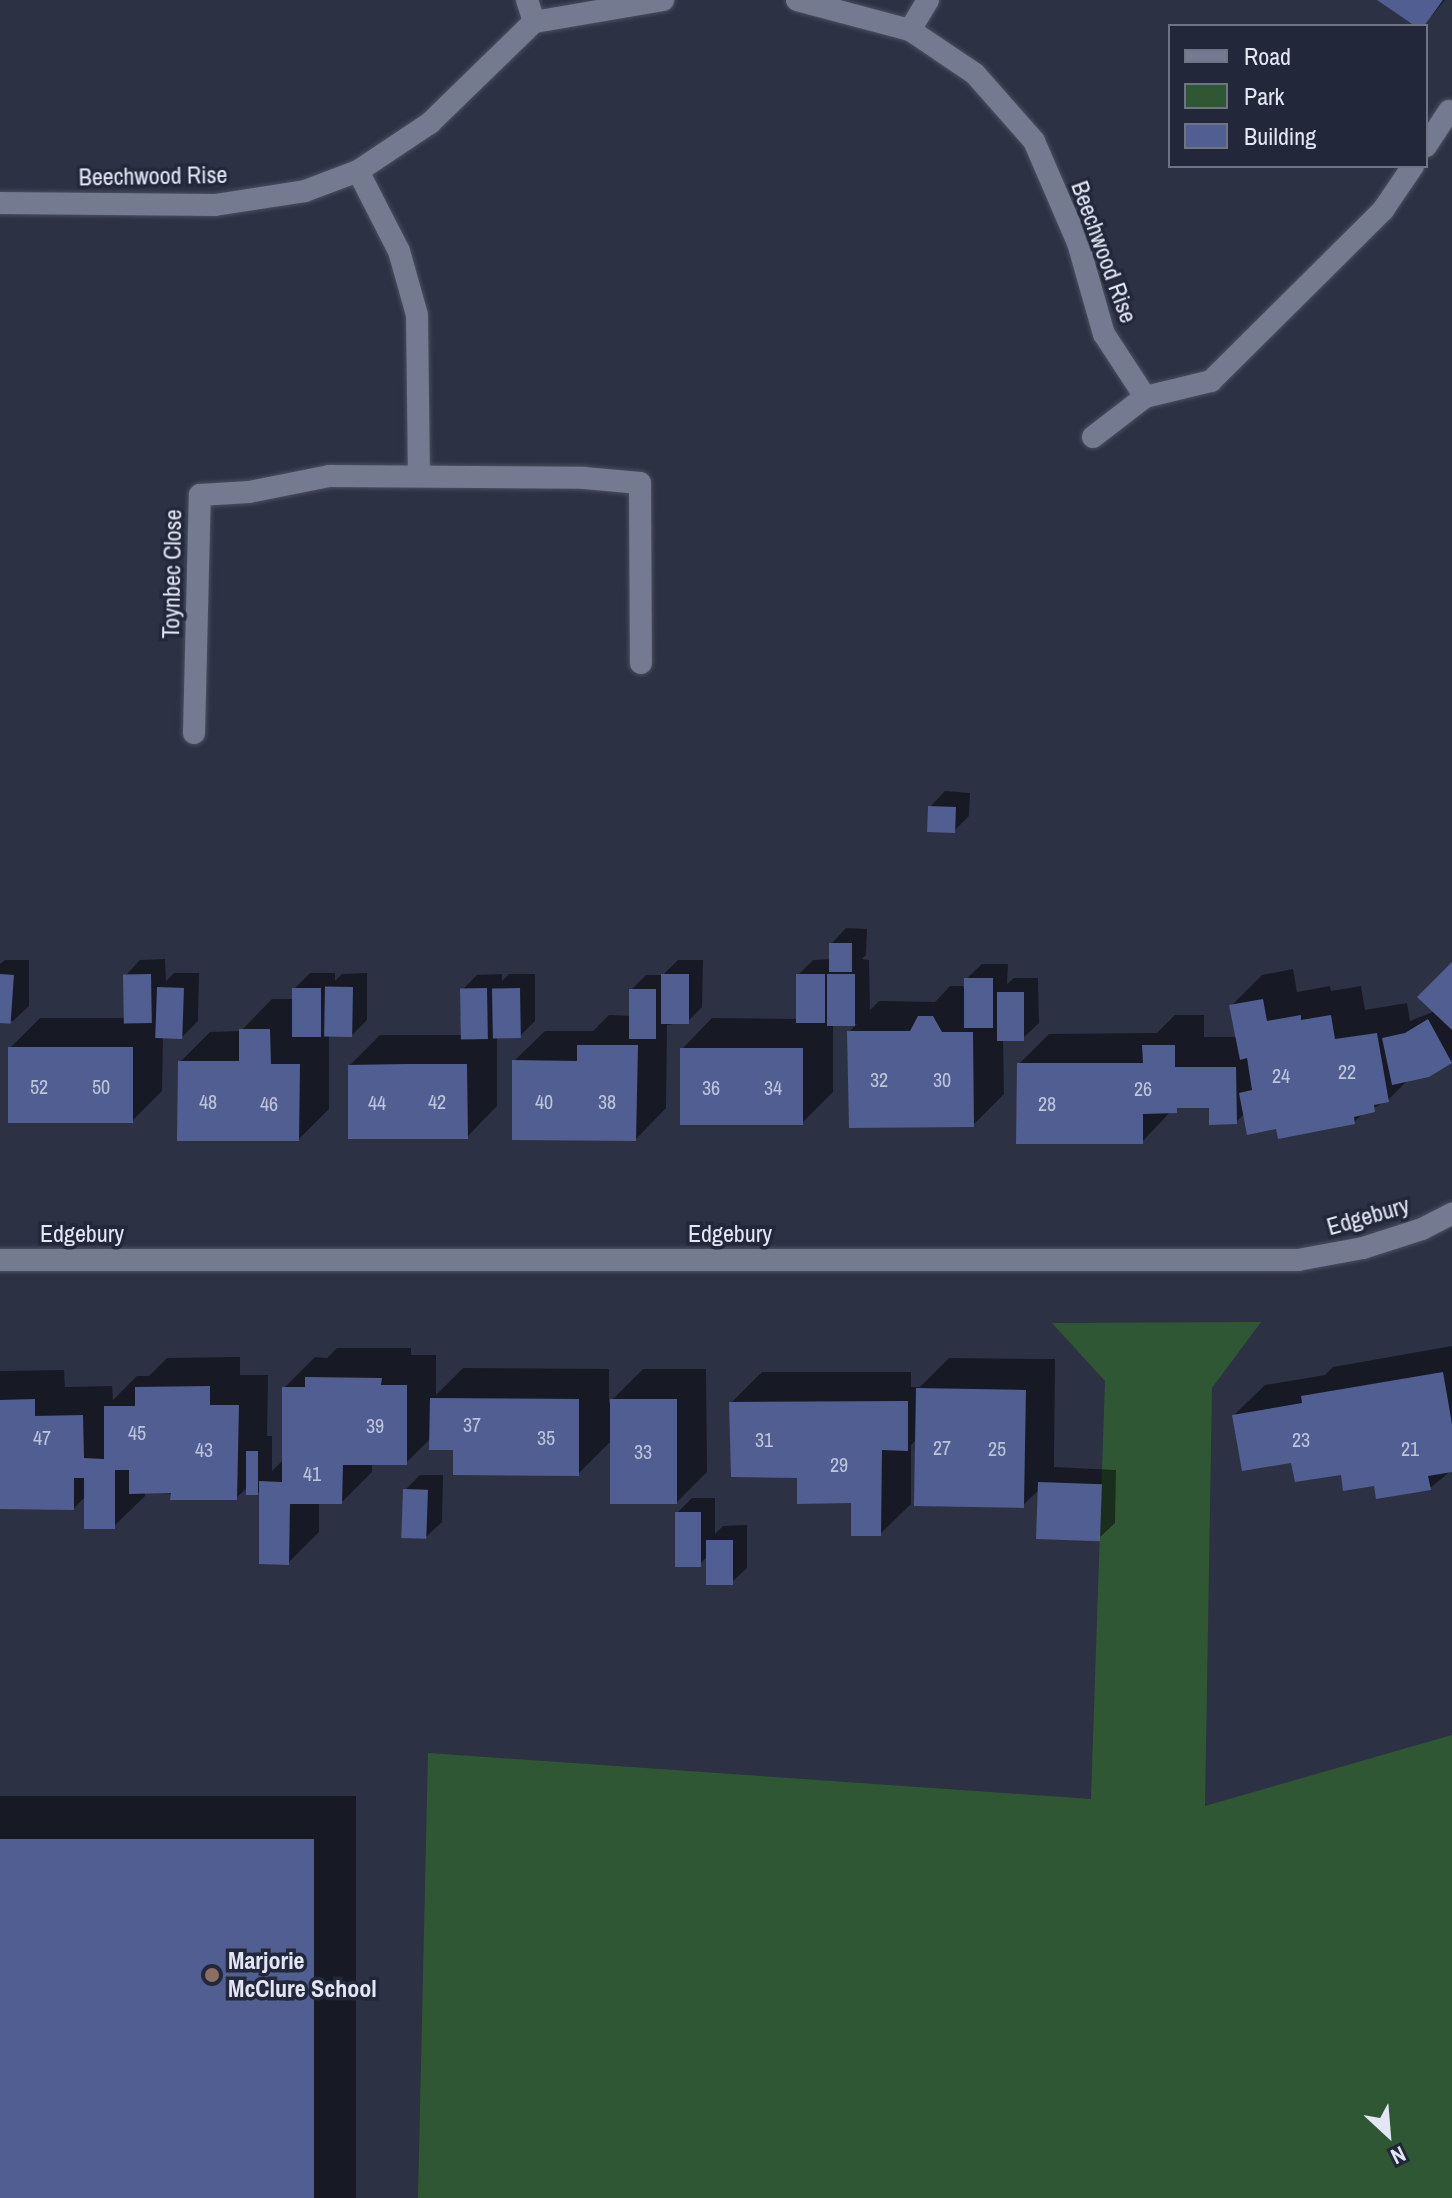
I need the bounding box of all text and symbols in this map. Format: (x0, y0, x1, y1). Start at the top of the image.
legend (1168, 24, 1428, 168)
text: Road (1244, 40, 1291, 72)
text: Park (1244, 80, 1284, 112)
text: Building (1244, 120, 1316, 152)
street label: Beechwood Rise (78, 160, 228, 192)
street label: Beechwood Rise (1065, 177, 1143, 327)
street label: Toynbec Close (156, 509, 188, 639)
house number: 22 (1338, 1059, 1356, 1083)
house number: 24 (1272, 1063, 1290, 1087)
house number: 32 (870, 1067, 888, 1091)
house number: 30 (933, 1067, 951, 1091)
house number: 52 (30, 1074, 48, 1098)
house number: 50 (92, 1074, 110, 1098)
house number: 36 (702, 1075, 720, 1099)
house number: 34 (764, 1075, 782, 1099)
house number: 26 (1134, 1076, 1152, 1100)
house number: 48 (199, 1089, 217, 1113)
house number: 42 (428, 1089, 446, 1113)
house number: 40 (535, 1089, 553, 1113)
house number: 38 (598, 1089, 616, 1113)
house number: 44 (368, 1090, 386, 1114)
house number: 46 (260, 1091, 278, 1115)
house number: 28 (1038, 1091, 1056, 1115)
street label: Edgebury (1324, 1191, 1412, 1241)
street label: Edgebury (40, 1220, 124, 1248)
street label: Edgebury (688, 1220, 772, 1248)
house number: 37 (463, 1412, 481, 1436)
house number: 39 (366, 1413, 384, 1437)
house number: 45 (128, 1420, 146, 1444)
house number: 47 (33, 1425, 51, 1449)
house number: 35 (537, 1425, 555, 1449)
house number: 31 (755, 1427, 773, 1451)
house number: 23 (1292, 1427, 1310, 1451)
house number: 27 (933, 1435, 951, 1459)
house number: 25 (988, 1436, 1006, 1460)
house number: 21 (1401, 1436, 1419, 1460)
house number: 43 (195, 1437, 213, 1461)
house number: 33 (634, 1439, 652, 1463)
house number: 29 (830, 1452, 848, 1476)
house number: 41 (303, 1461, 321, 1485)
place label: Marjorie McClure School (228, 1947, 377, 2003)
marker: Marjorie McClure School (203, 1966, 221, 1984)
north arrow (1348, 2094, 1428, 2174)
text: N (1386, 2139, 1411, 2172)

